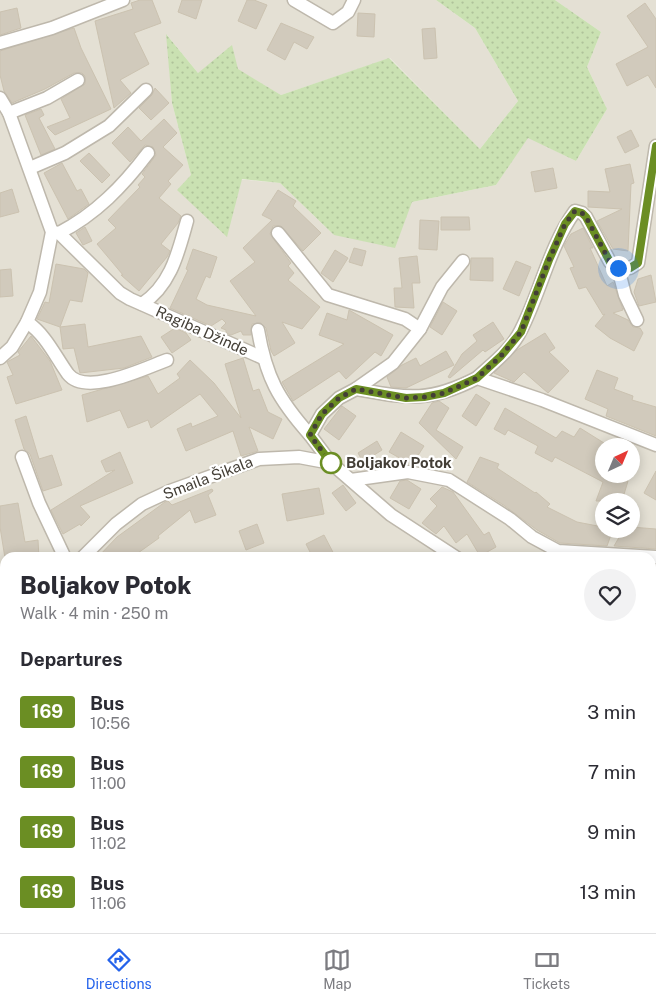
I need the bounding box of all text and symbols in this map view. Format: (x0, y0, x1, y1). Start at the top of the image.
your location (606, 256, 631, 281)
street label: Ragiba Džinde (153, 302, 251, 359)
north arrow (595, 438, 640, 482)
map controls (595, 438, 640, 538)
marker: Boljakov Potok (320, 452, 342, 474)
street label: Smaila Šikala (161, 453, 255, 502)
place label: Boljakov Potok (346, 454, 452, 471)
button: layers (595, 493, 640, 538)
button: heart (584, 569, 636, 621)
text: Boljakov Potok (20, 571, 191, 599)
text: Walk · 4 min · 250 m (20, 604, 168, 623)
text: Departures (20, 648, 123, 670)
text: Bus (90, 692, 124, 714)
text: 169 (32, 701, 63, 722)
text: 3 min (587, 701, 636, 723)
text: 10:56 (90, 714, 130, 733)
text: Bus (90, 752, 124, 774)
text: 169 (32, 761, 63, 782)
text: 7 min (588, 761, 636, 783)
text: 11:00 (90, 774, 126, 793)
text: Bus (90, 812, 124, 834)
text: 169 (32, 821, 63, 842)
text: 9 min (587, 821, 636, 843)
text: 11:02 (90, 834, 126, 853)
text: Bus (90, 872, 124, 894)
text: 169 (32, 881, 63, 902)
text: 13 min (579, 881, 636, 903)
text: 11:06 (90, 894, 126, 913)
tab: Directions (86, 946, 152, 992)
tab: Map (323, 946, 352, 992)
tab: Tickets (523, 946, 570, 992)

